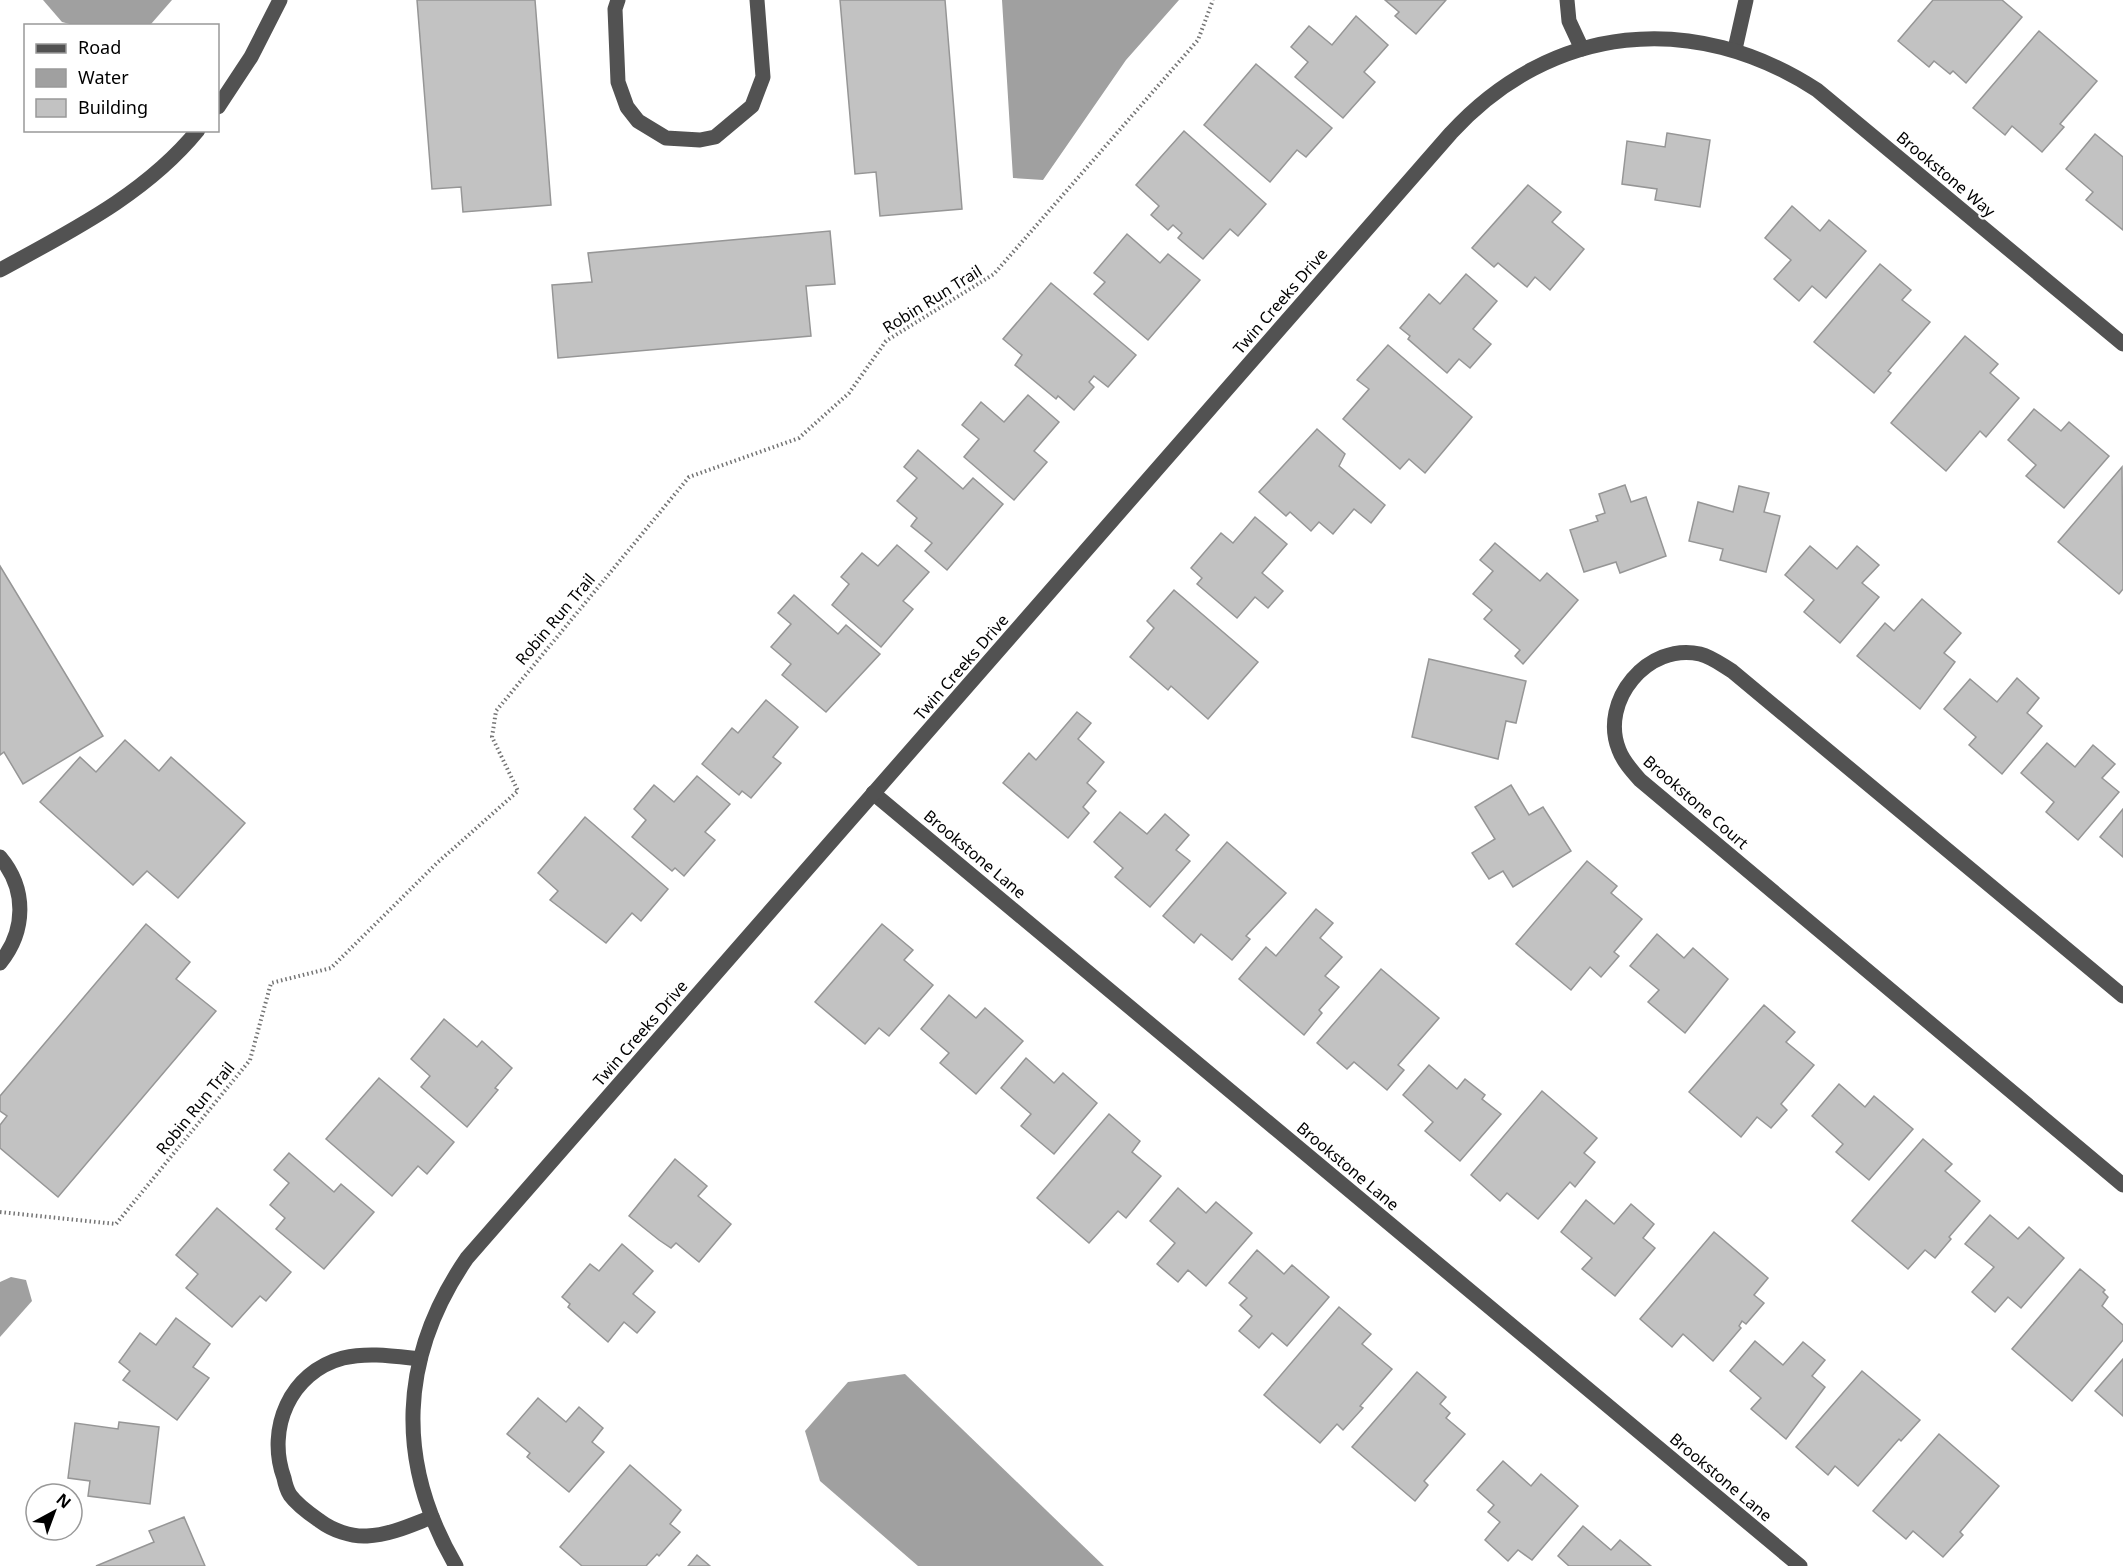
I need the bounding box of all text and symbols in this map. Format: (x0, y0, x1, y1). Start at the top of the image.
legend (24, 24, 219, 132)
text: Road (78, 35, 121, 59)
text: Water (78, 65, 129, 89)
text: Building (78, 95, 148, 119)
street label: Brookstone Way (1892, 126, 2001, 222)
street label: Twin Creeks Drive (1228, 243, 1332, 359)
street label: Robin Run Trail (878, 260, 986, 338)
street label: Robin Run Trail (510, 569, 600, 669)
street label: Twin Creeks Drive (909, 609, 1013, 725)
street label: Brookstone Court (1639, 750, 1754, 854)
street label: Brookstone Lane (919, 805, 1031, 903)
street label: Twin Creeks Drive (588, 975, 692, 1091)
street label: Robin Run Trail (151, 1057, 239, 1159)
street label: Brookstone Lane (1292, 1117, 1404, 1215)
street label: Brookstone Lane (1665, 1428, 1777, 1526)
north arrow (24, 1482, 84, 1542)
text: N (52, 1488, 76, 1513)

